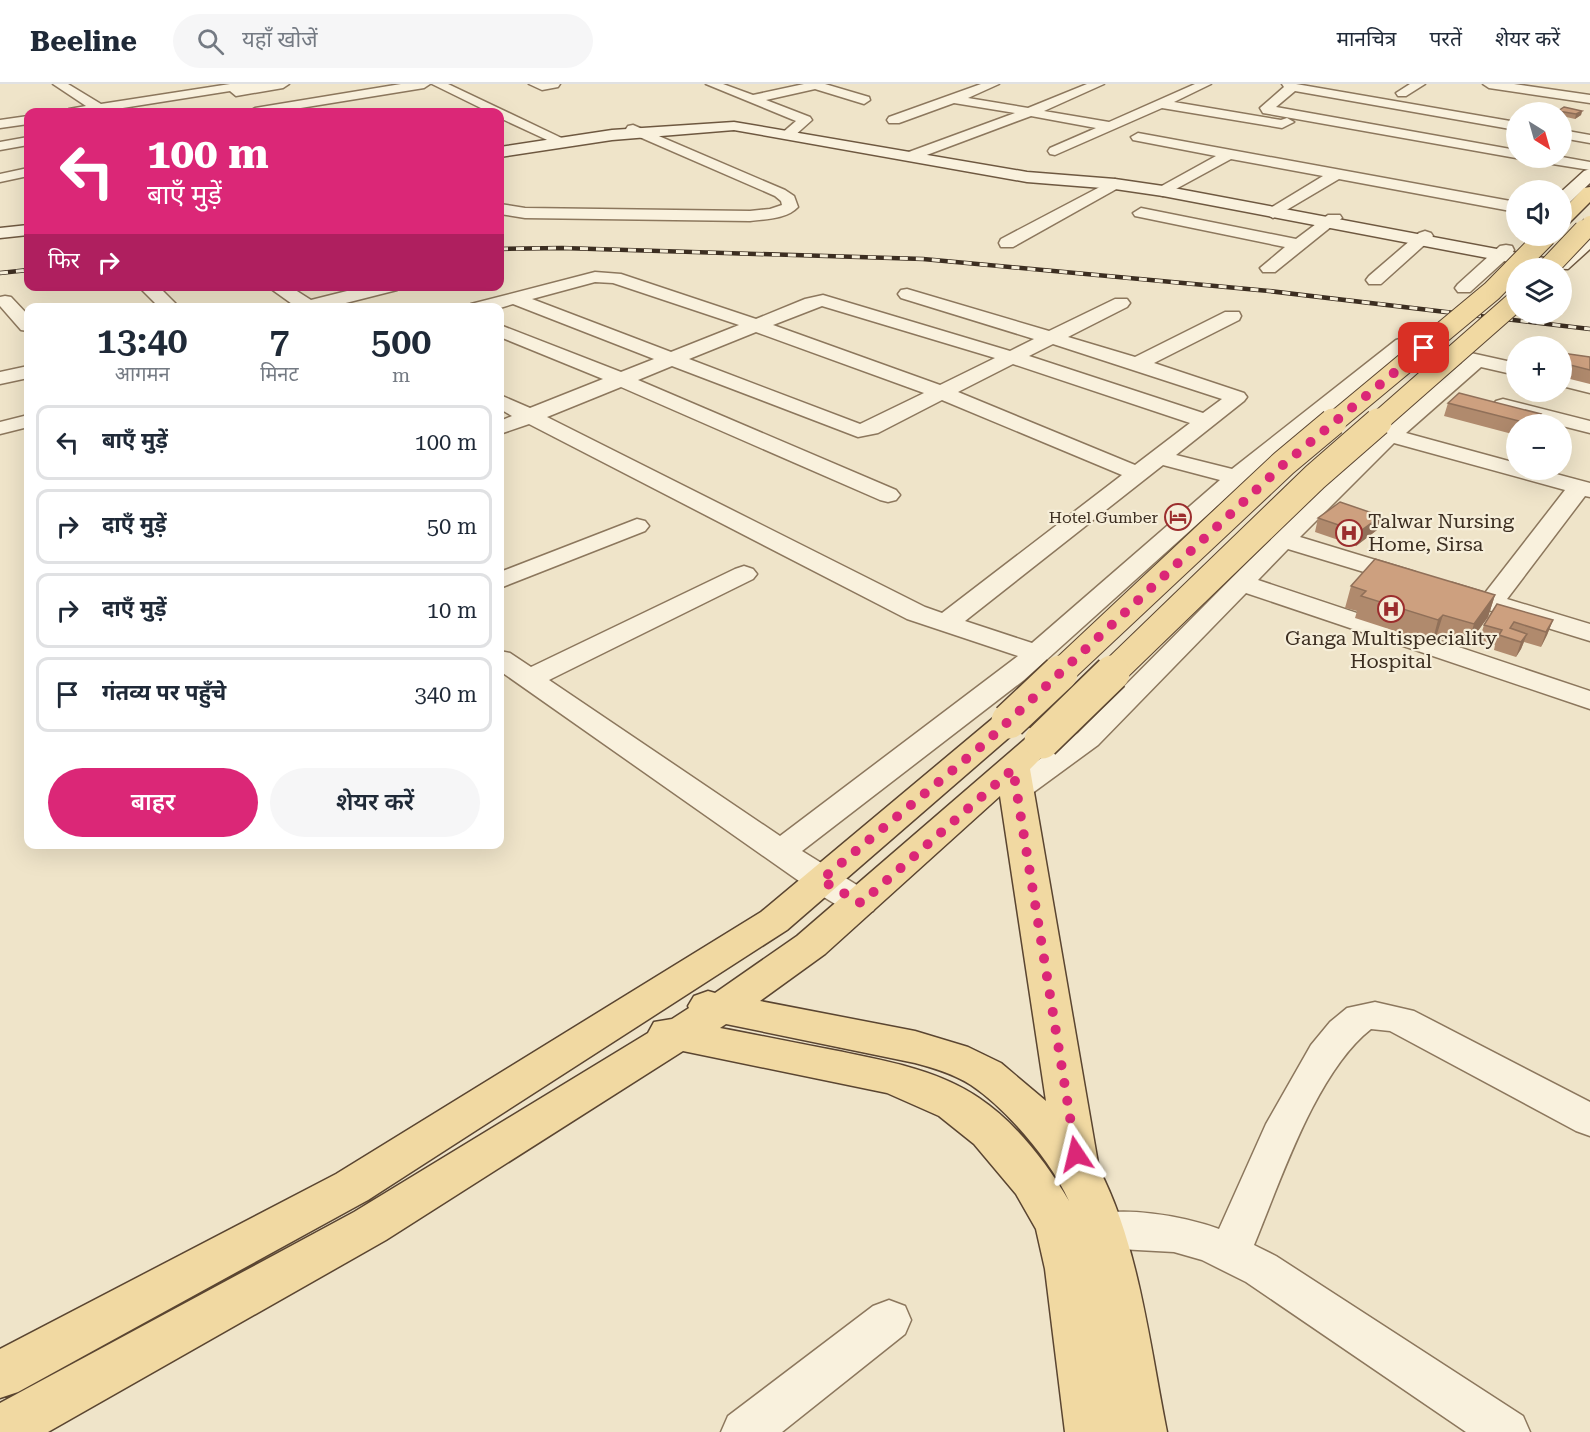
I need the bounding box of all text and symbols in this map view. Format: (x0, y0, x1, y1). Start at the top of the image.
search box (173, 14, 593, 68)
text: Beeline (30, 25, 137, 58)
icon: search (194, 25, 227, 58)
text: यहाँ खोजें (242, 27, 318, 52)
text: मानचित्र (1336, 27, 1396, 51)
text: परतें (1429, 27, 1462, 51)
text: शेयर करें (1495, 27, 1560, 51)
north arrow (1506, 102, 1572, 168)
map controls (1506, 102, 1572, 480)
text: 100 m (147, 129, 269, 178)
icon: left (48, 132, 126, 210)
text: बाएँ मुड़ें (147, 179, 222, 211)
button: sound (1506, 180, 1572, 246)
icon: right (92, 246, 125, 279)
text: फिर (48, 248, 80, 273)
button: layers (1506, 258, 1572, 324)
text: 13:40 (96, 320, 188, 362)
text: 7 (269, 320, 289, 362)
text: 500 (371, 321, 431, 363)
pin (1398, 322, 1449, 373)
icon: arrive (1407, 331, 1440, 364)
button: + (1506, 336, 1572, 402)
text: आगमन (115, 362, 169, 386)
text: मिनट (260, 362, 299, 386)
text: m (392, 363, 410, 387)
button: − (1506, 414, 1572, 480)
icon: left (51, 426, 84, 459)
text: बाएँ मुड़ें (102, 428, 168, 453)
text: 100 m (414, 430, 477, 455)
hotel icon: Hotel Gumber (1163, 502, 1193, 532)
place label: Hotel Gumber (1049, 508, 1158, 527)
place label: Talwar Nursing Home, Sirsa (1368, 509, 1515, 556)
icon: right (51, 510, 84, 543)
text: दाएँ मुड़ें (102, 512, 167, 537)
text: 50 m (427, 514, 477, 539)
hospital icon: Talwar Nursing Home, Sirsa (1334, 518, 1364, 548)
icon: right (51, 594, 84, 627)
hospital icon: Ganga Multispeciality Hospital (1376, 594, 1406, 624)
text: दाएँ मुड़ें (102, 596, 167, 621)
text: 10 m (427, 598, 477, 623)
place label: Ganga Multispeciality Hospital (1285, 626, 1497, 673)
icon: arrive (51, 678, 84, 711)
text: गंतव्य पर पहुँचे (102, 680, 226, 705)
text: 340 m (414, 682, 477, 707)
button: बाहर (48, 768, 258, 837)
button: शेयर करें (270, 768, 480, 837)
position arrow (1044, 1122, 1108, 1186)

